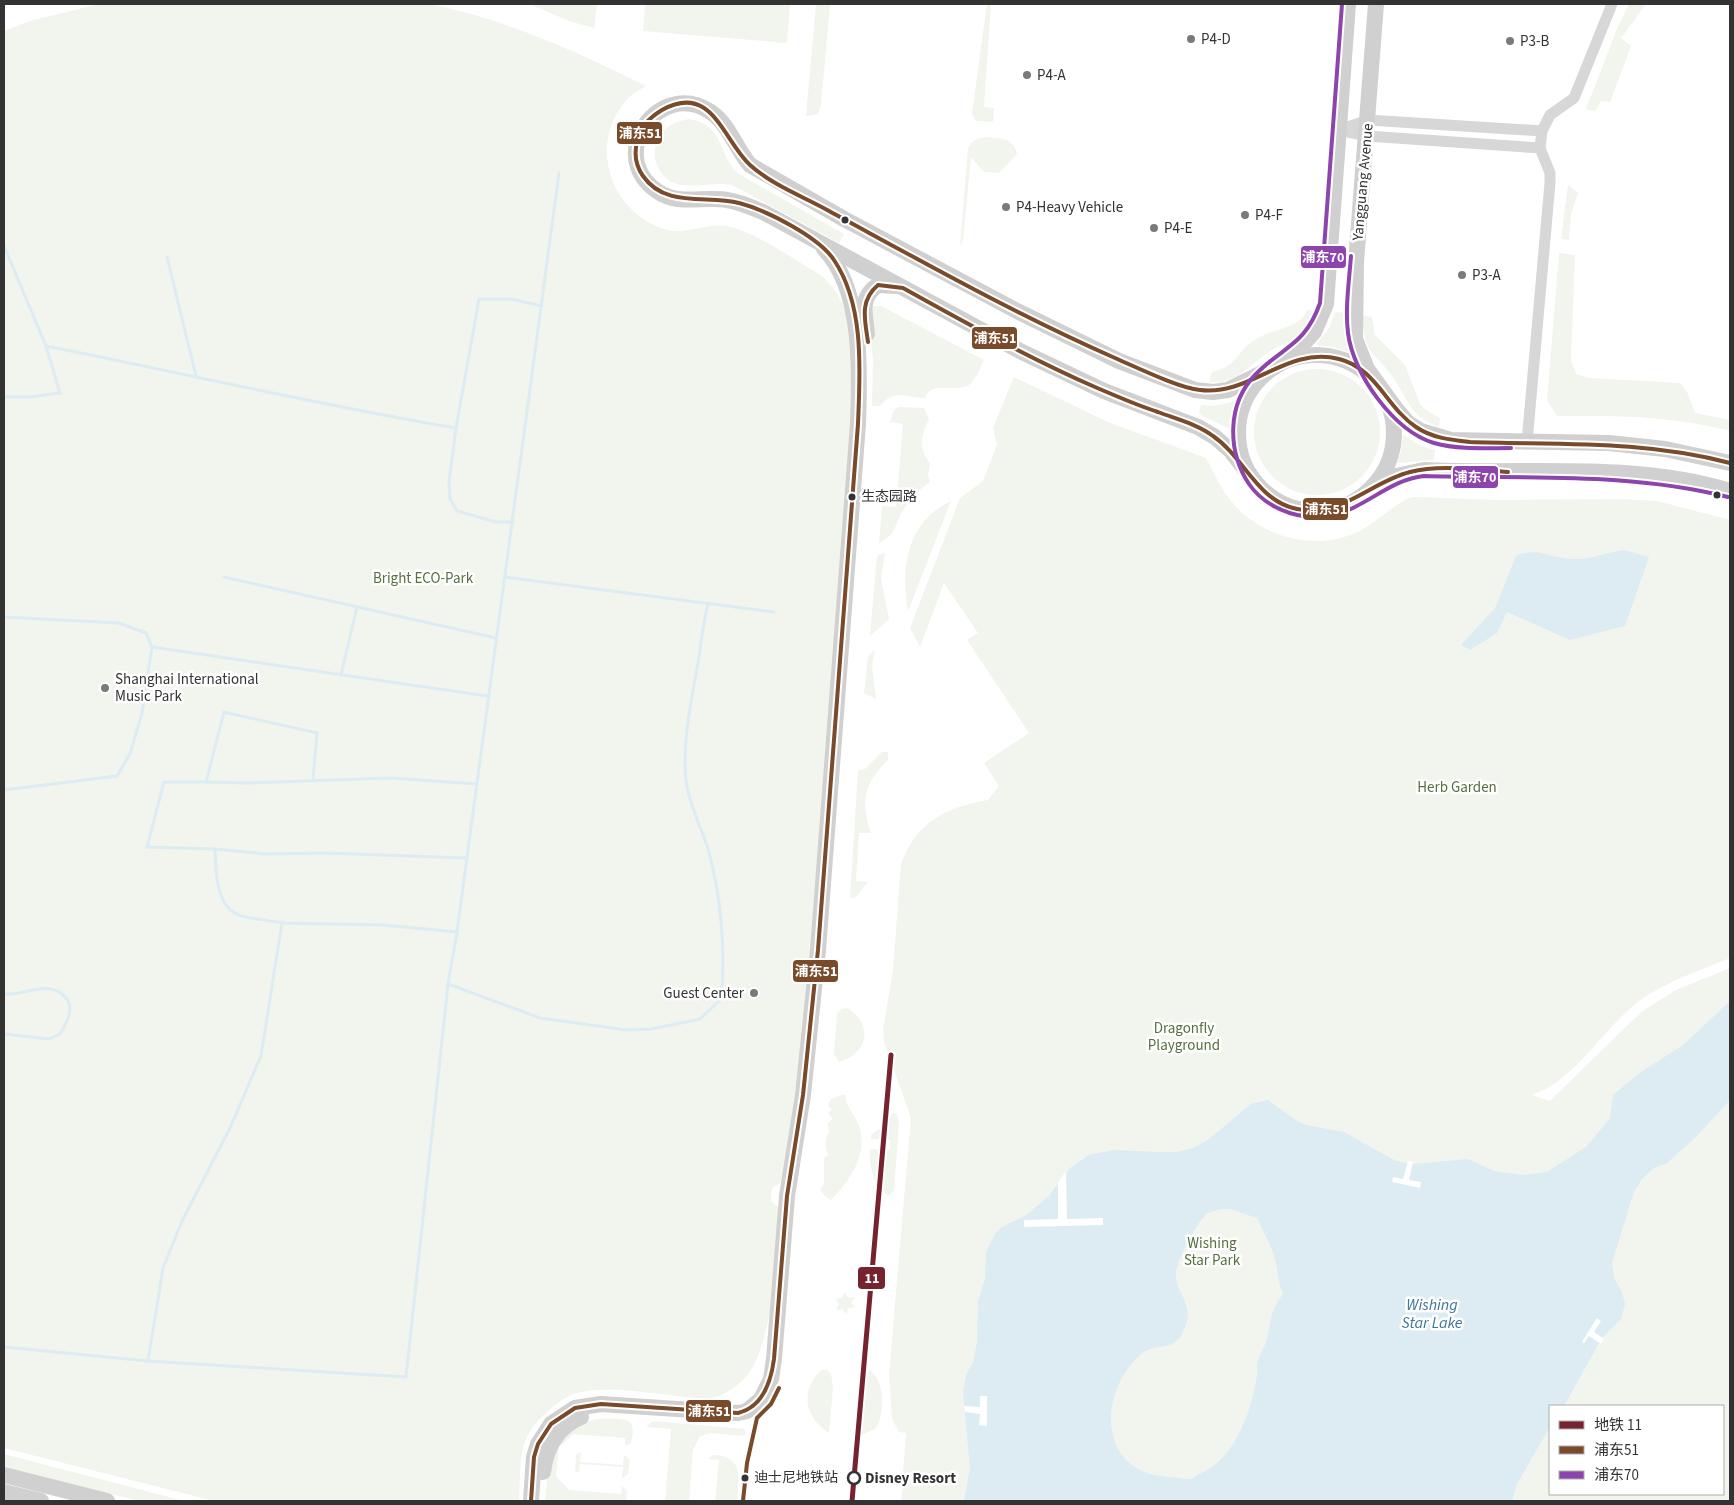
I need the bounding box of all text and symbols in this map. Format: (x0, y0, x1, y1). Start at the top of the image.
place label: P4-D (1201, 29, 1231, 50)
place label: P3-B (1520, 31, 1550, 52)
marker: P4-D (1185, 33, 1197, 45)
marker: P3-B (1504, 35, 1516, 47)
place label: P4-A (1037, 65, 1067, 86)
marker: P4-A (1021, 69, 1033, 81)
line badge: 浦东51 (616, 121, 663, 145)
street label: Yangguang Avenue (1347, 122, 1379, 243)
text: 浦东51 (619, 124, 661, 144)
place label: P4-Heavy Vehicle (1016, 197, 1123, 218)
marker: P4-Heavy Vehicle (1000, 201, 1012, 213)
place label: P4-F (1255, 205, 1284, 226)
marker: P4-F (1239, 209, 1251, 221)
unlabelled marker (840, 215, 850, 225)
place label: P4-E (1164, 218, 1193, 239)
marker: P4-E (1148, 222, 1160, 234)
line badge: 浦东70 (1300, 245, 1347, 269)
text: 浦东70 (1302, 248, 1344, 268)
place label: P3-A (1472, 265, 1502, 286)
marker: P3-A (1456, 269, 1468, 281)
line badge: 浦东51 (971, 326, 1018, 350)
text: 浦东51 (974, 329, 1016, 349)
line badge: 浦东70 (1452, 465, 1499, 489)
text: 浦东70 (1454, 468, 1496, 488)
place label: 生态园路 (861, 487, 917, 507)
unlabelled marker (1712, 490, 1722, 500)
marker: 生态园路 (847, 492, 857, 502)
line badge: 浦东51 (1302, 497, 1349, 521)
text: 浦东51 (1305, 500, 1347, 520)
park label: Bright ECO-Park (373, 568, 474, 589)
place label: Shanghai International Music Park (115, 669, 259, 707)
marker: Shanghai International Music Park (99, 682, 111, 694)
park label: Herb Garden (1417, 777, 1497, 798)
line badge: 浦东51 (792, 959, 839, 983)
text: 浦东51 (795, 962, 837, 982)
place label: Guest Center (663, 983, 745, 1004)
marker: Guest Center (748, 987, 760, 999)
park label: Dragonfly Playground (1148, 1018, 1220, 1056)
park label: Wishing Star Park (1184, 1233, 1241, 1271)
line badge: 11 (857, 1266, 886, 1290)
text: 11 (865, 1269, 879, 1289)
water label: Wishing Star Lake (1401, 1294, 1463, 1334)
line badge: 浦东51 (685, 1399, 732, 1423)
text: 浦东51 (688, 1402, 730, 1422)
legend (1549, 1405, 1724, 1495)
text: 地铁 11 (1594, 1415, 1642, 1436)
text: 浦东51 (1594, 1440, 1639, 1461)
text: 浦东70 (1594, 1465, 1639, 1486)
place label: 迪士尼地铁站 (754, 1468, 838, 1488)
place label: Disney Resort (865, 1468, 956, 1489)
marker: Disney Resort (847, 1471, 861, 1485)
marker: 迪士尼地铁站 (740, 1473, 750, 1483)

